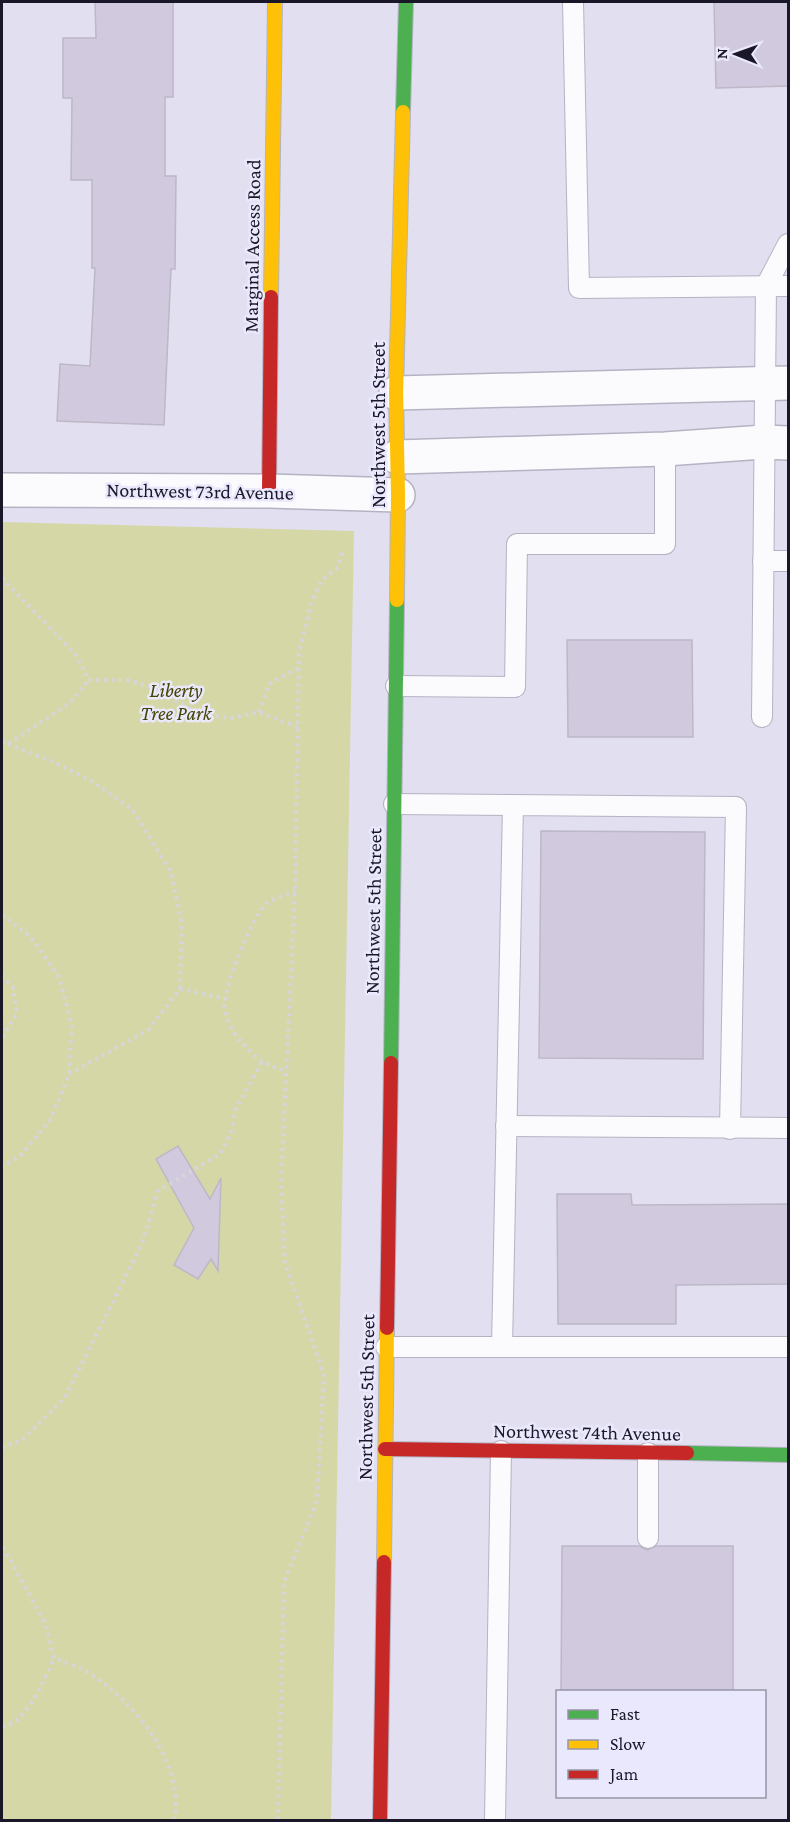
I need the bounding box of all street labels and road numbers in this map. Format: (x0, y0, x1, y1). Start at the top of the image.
street label: Marginal Access Road (239, 159, 266, 333)
street label: Northwest 5th Street (367, 342, 389, 508)
street label: Northwest 73rd Avenue (106, 478, 294, 504)
street label: Northwest 5th Street (361, 827, 385, 994)
street label: Northwest 5th Street (354, 1313, 378, 1480)
street label: Northwest 74th Avenue (493, 1419, 681, 1445)

